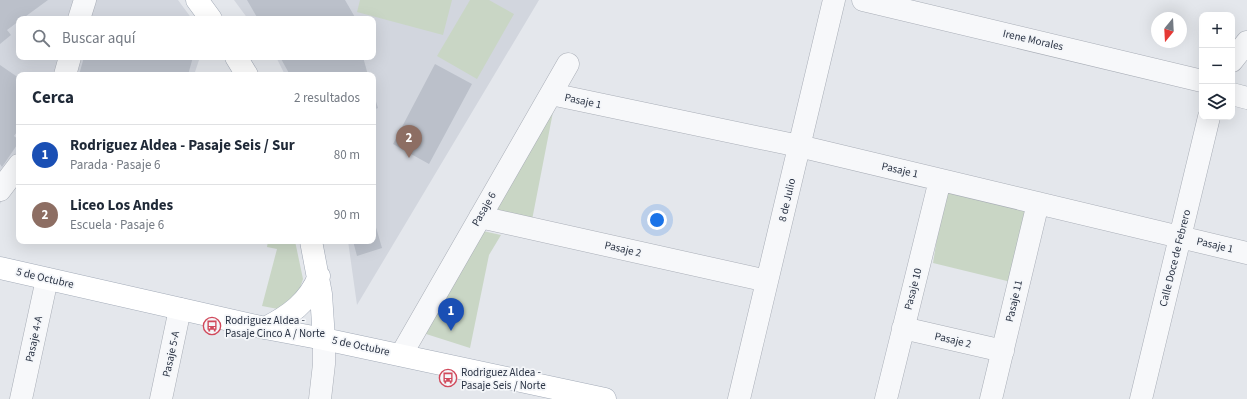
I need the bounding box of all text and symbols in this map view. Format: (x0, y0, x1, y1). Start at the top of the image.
north arrow (1151, 12, 1187, 48)
map controls (1199, 12, 1235, 120)
button: + (1199, 12, 1235, 48)
search box (16, 16, 376, 60)
street label: Irene Morales (1001, 26, 1065, 54)
icon: search (30, 27, 52, 49)
text: Buscar aquí (62, 28, 135, 49)
button: − (1199, 48, 1235, 84)
button: layers (1199, 84, 1235, 120)
text: Cerca (32, 86, 74, 110)
text: 2 resultados (294, 89, 360, 107)
street label: Pasaje 1 (563, 90, 603, 112)
pin: 2 (396, 125, 422, 158)
text: Rodriguez Aldea - Pasaje Seis / Sur (70, 135, 295, 156)
text: 1 (42, 146, 48, 164)
text: 80 m (334, 146, 360, 164)
text: Parada · Pasaje 6 (70, 156, 160, 174)
street label: Pasaje 1 (880, 158, 920, 182)
street label: 8 de Julio (775, 177, 799, 223)
street label: Pasaje 6 (468, 189, 500, 229)
text: Liceo Los Andes (70, 195, 173, 216)
text: 2 (42, 206, 48, 224)
text: 90 m (334, 206, 360, 224)
street label: Calle Doce de Febrero (1156, 208, 1194, 308)
your location (647, 210, 667, 230)
text: Escuela · Pasaje 6 (70, 216, 164, 234)
street label: Pasaje 1 (1195, 233, 1235, 257)
street label: Pasaje 2 (603, 237, 643, 261)
street label: 5 de Octubre (15, 264, 76, 292)
street label: Pasaje 10 (901, 266, 925, 312)
street label: Pasaje 11 (1002, 278, 1026, 324)
pin: 1 (438, 298, 464, 331)
place label: Rodriguez Aldea - Pasaje Cinco A / Norte (225, 313, 325, 341)
street label: Pasaje 4-A (22, 315, 46, 363)
bus stop icon: Rodriguez Aldea - Pasaje Cinco A / Norte (202, 316, 222, 336)
street label: Pasaje 2 (933, 328, 973, 352)
street label: Pasaje 5-A (159, 330, 183, 378)
street label: 5 de Octubre (331, 333, 392, 360)
place label: Rodriguez Aldea - Pasaje Seis / Norte (461, 365, 546, 393)
bus stop icon: Rodriguez Aldea - Pasaje Seis / Norte (438, 368, 458, 388)

